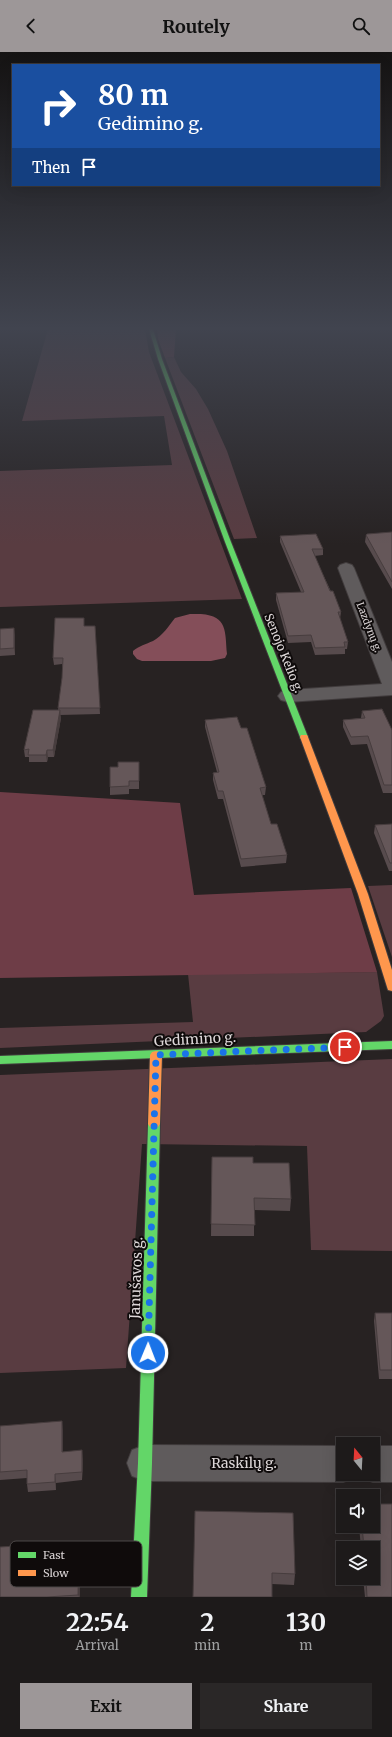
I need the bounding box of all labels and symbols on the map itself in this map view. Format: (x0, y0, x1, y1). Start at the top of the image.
street label: Lazdynų g. (354, 600, 384, 654)
street label: Senojo Kelio g. (261, 611, 307, 695)
street label: Gedimino g. (154, 1028, 236, 1050)
pin (328, 1030, 362, 1064)
street label: Janušavos g. (126, 1237, 146, 1320)
position arrow (127, 1332, 169, 1374)
north arrow (336, 1437, 380, 1481)
street label: Raskilų g. (211, 1454, 277, 1472)
legend (10, 1541, 142, 1587)
text: Fast (43, 1548, 66, 1562)
text: Slow (43, 1566, 69, 1580)

